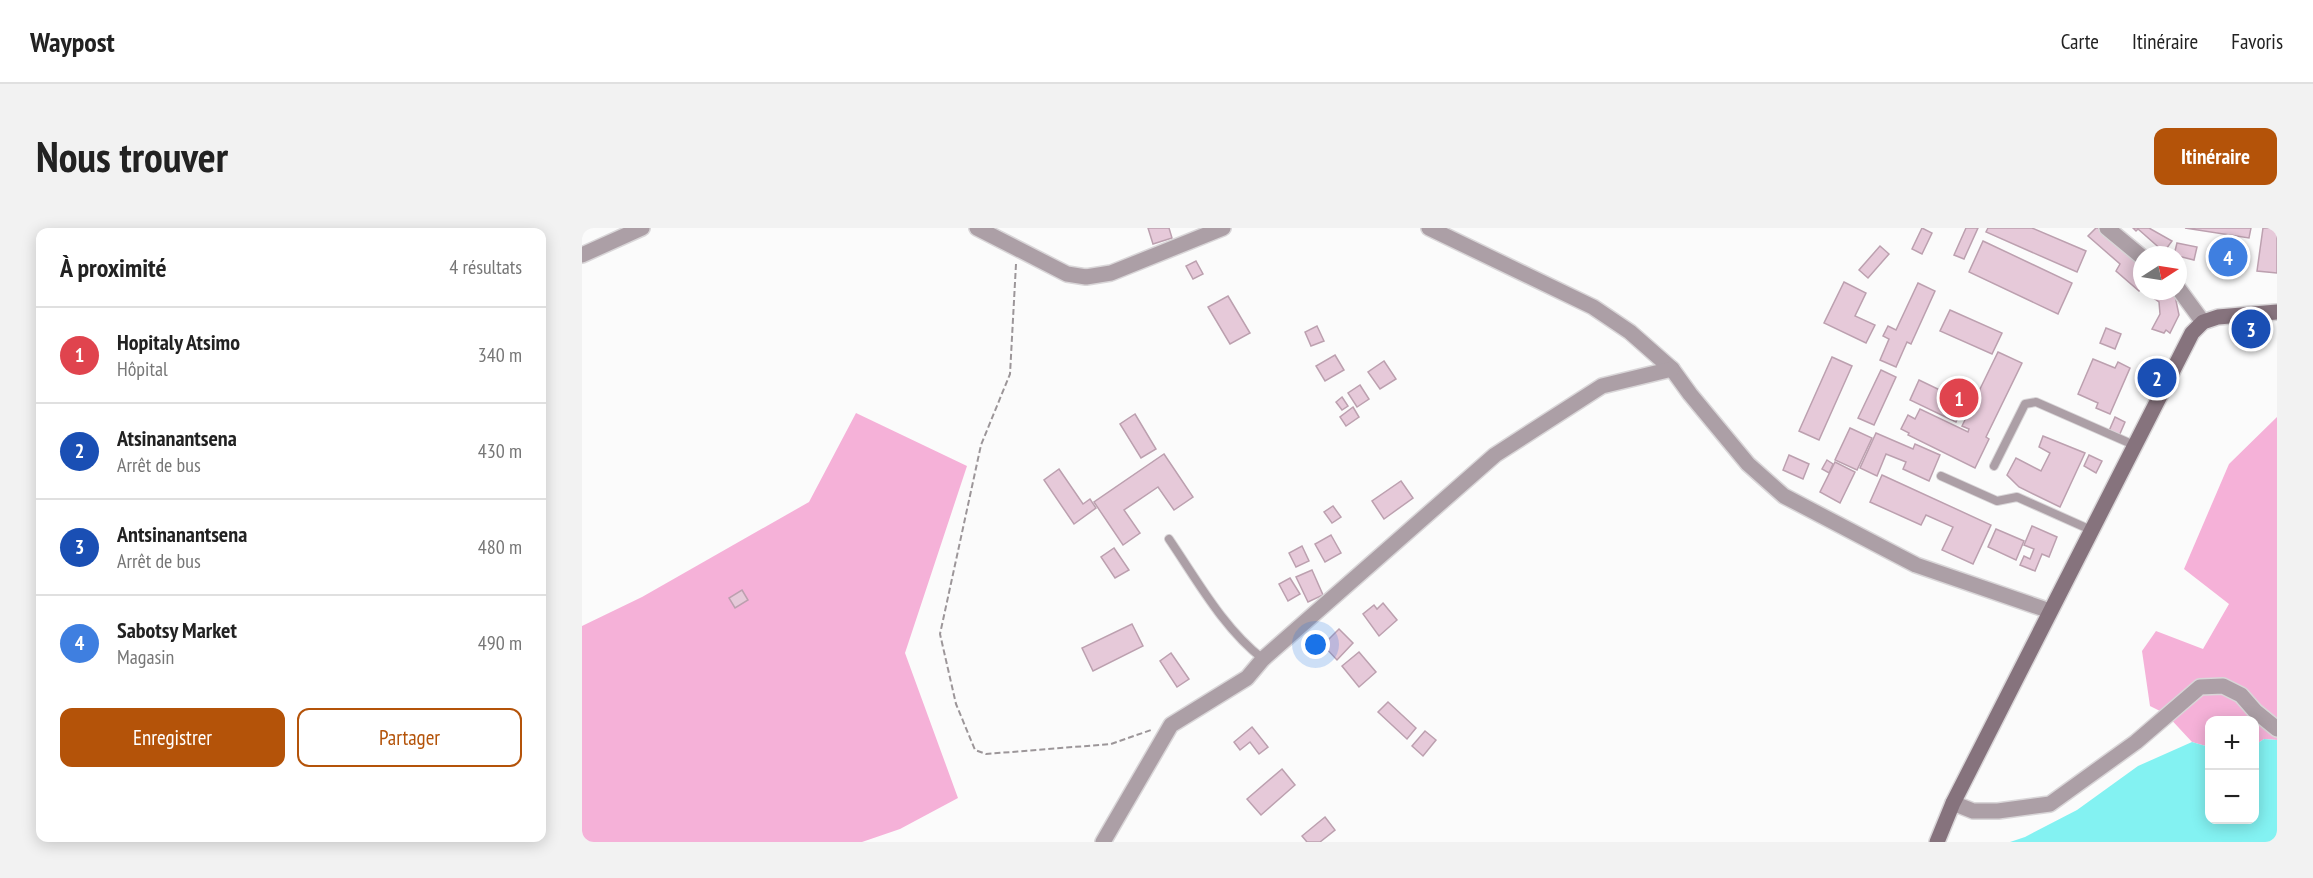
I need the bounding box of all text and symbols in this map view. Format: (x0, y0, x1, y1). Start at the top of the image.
text: Waypost (30, 23, 115, 60)
text: Carte (2061, 28, 2099, 55)
text: Itinéraire (2132, 28, 2198, 55)
text: Favoris (2231, 28, 2283, 55)
button: Itinéraire (2154, 128, 2277, 185)
text: Nous trouver (36, 129, 228, 184)
pin: 4 (2208, 234, 2248, 279)
north arrow (2133, 246, 2187, 300)
text: À proximité (60, 251, 167, 284)
text: 4 résultats (449, 254, 522, 280)
pin: 3 (2232, 306, 2270, 352)
text: Hopitaly Atsimo (117, 328, 240, 356)
text: 1 (75, 342, 84, 368)
text: 340 m (478, 342, 522, 368)
text: Hôpital (117, 356, 168, 382)
pin: 2 (2138, 356, 2176, 400)
pin: 1 (1940, 376, 1978, 420)
text: Atsinanantsena (117, 424, 237, 452)
text: 2 (75, 438, 84, 464)
text: 430 m (478, 438, 522, 464)
text: Arrêt de bus (117, 452, 201, 478)
text: Antsinanantsena (117, 520, 247, 548)
text: 3 (75, 534, 84, 560)
text: 480 m (478, 534, 522, 560)
text: Arrêt de bus (117, 548, 201, 574)
text: Sabotsy Market (117, 616, 237, 644)
text: 4 (75, 630, 84, 656)
text: 490 m (478, 630, 522, 656)
your location (1301, 630, 1330, 659)
text: Magasin (117, 644, 174, 670)
button: Enregistrer (60, 708, 285, 767)
button: Partager (297, 708, 522, 767)
map controls (2205, 716, 2259, 824)
button: + (2205, 716, 2259, 770)
button: − (2205, 770, 2259, 824)

